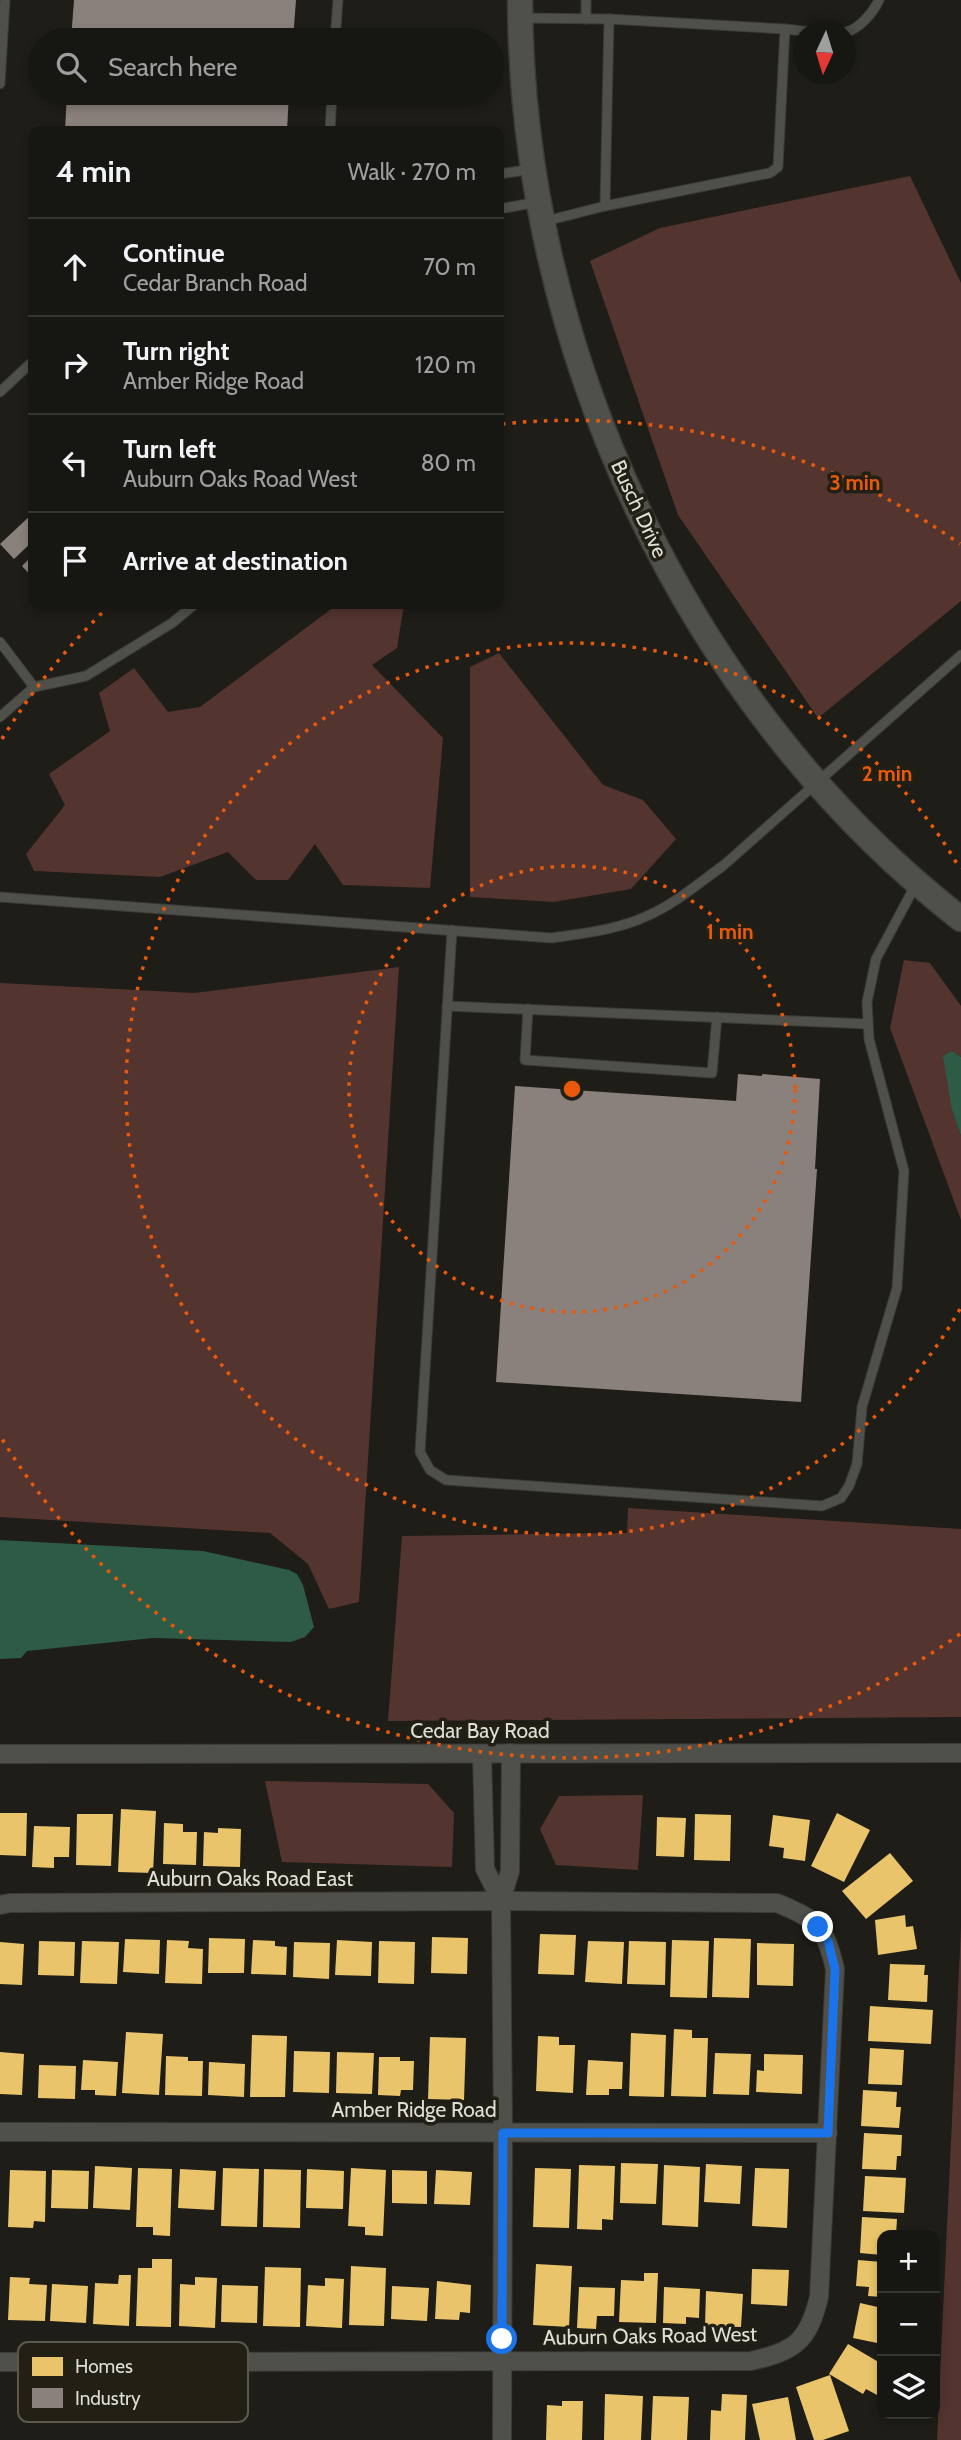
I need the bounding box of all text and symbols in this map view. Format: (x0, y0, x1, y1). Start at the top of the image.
north arrow (793, 21, 856, 84)
search box (28, 28, 504, 105)
icon: search (52, 48, 90, 86)
text: Search here (108, 51, 237, 83)
text: 4 min (56, 153, 131, 190)
text: Walk · 270 m (348, 158, 476, 186)
text: Continue (123, 237, 225, 269)
icon: ahead (56, 248, 94, 286)
text: 70 m (423, 253, 476, 281)
text: Cedar Branch Road (123, 269, 307, 297)
text: Turn right (123, 335, 229, 367)
icon: right (56, 346, 94, 384)
text: 120 m (415, 351, 476, 379)
text: Amber Ridge Road (123, 367, 304, 395)
text: Turn left (123, 433, 216, 465)
icon: left (56, 444, 94, 482)
text: 80 m (421, 449, 476, 477)
street label: Busch Drive (606, 456, 673, 562)
text: Auburn Oaks Road West (123, 465, 358, 493)
text: 3 min (830, 470, 880, 495)
icon: arrive (56, 542, 94, 580)
text: Arrive at destination (123, 545, 348, 577)
text: 2 min (862, 761, 912, 786)
text: 1 min (706, 919, 754, 944)
centre of rings (560, 1077, 584, 1101)
street label: Cedar Bay Road (410, 1718, 550, 1743)
street label: Auburn Oaks Road East (147, 1866, 353, 1891)
route end (802, 1911, 833, 1942)
street label: Amber Ridge Road (331, 2097, 497, 2122)
map controls (877, 2230, 940, 2419)
button: + (877, 2230, 940, 2293)
button: − (877, 2293, 940, 2356)
street label: Auburn Oaks Road West (543, 2321, 757, 2350)
route start (486, 2323, 517, 2354)
legend (18, 2342, 248, 2422)
text: Homes (75, 2355, 133, 2378)
button: layers (877, 2356, 940, 2419)
text: Industry (75, 2387, 141, 2410)

